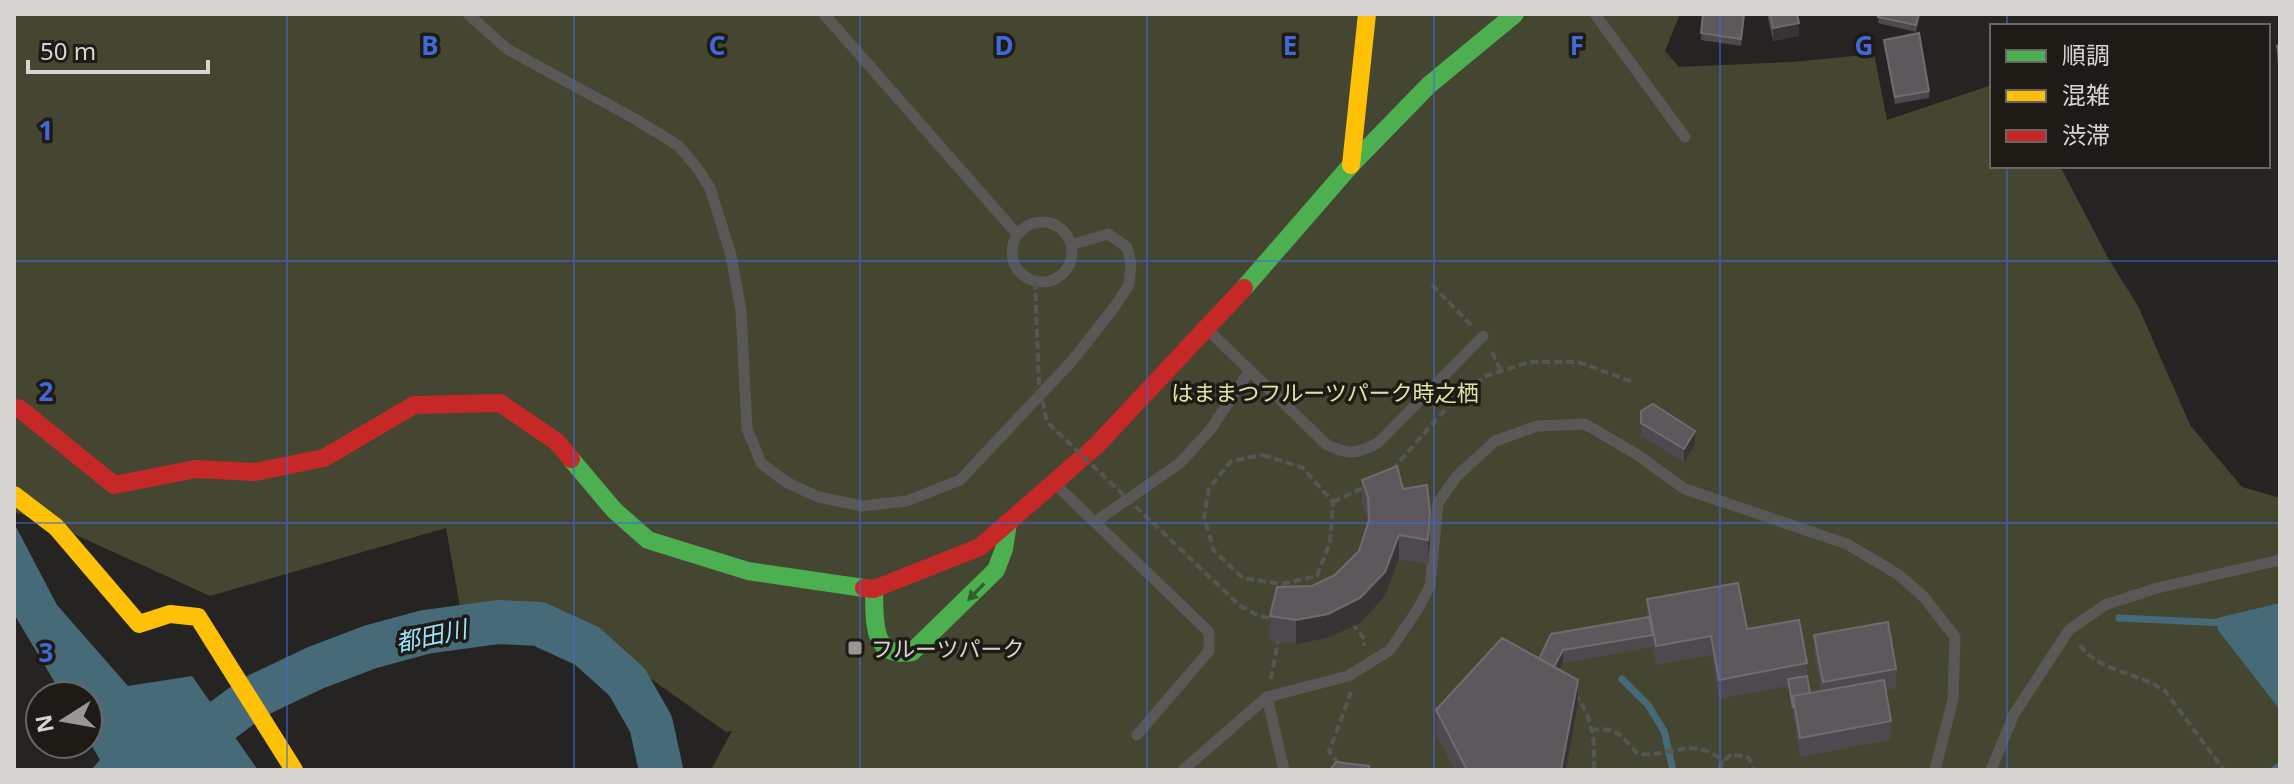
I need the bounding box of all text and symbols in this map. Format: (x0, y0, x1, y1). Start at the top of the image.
scale bar (28, 24, 208, 74)
legend (1990, 24, 2270, 168)
text: B (421, 27, 439, 63)
text: C (709, 27, 725, 63)
text: D (994, 27, 1014, 63)
text: E (1283, 27, 1297, 63)
text: F (1570, 27, 1584, 63)
text: G (1855, 27, 1873, 63)
text: 50 m (40, 34, 96, 67)
text: 順調 (2062, 38, 2110, 71)
text: 混雑 (2062, 78, 2110, 111)
text: 1 (39, 112, 53, 148)
text: 渋滞 (2062, 118, 2110, 151)
text: 2 (39, 373, 54, 409)
park label: はままつフルーツパーク時之栖 (1171, 377, 1479, 407)
one-way arrow (967, 582, 985, 601)
water label: 都田川 (392, 611, 473, 659)
place label: フルーツパーク (871, 633, 1025, 663)
text: 3 (39, 634, 53, 670)
marker: フルーツパーク (846, 639, 864, 657)
north arrow (24, 680, 104, 760)
text: N (27, 712, 60, 736)

